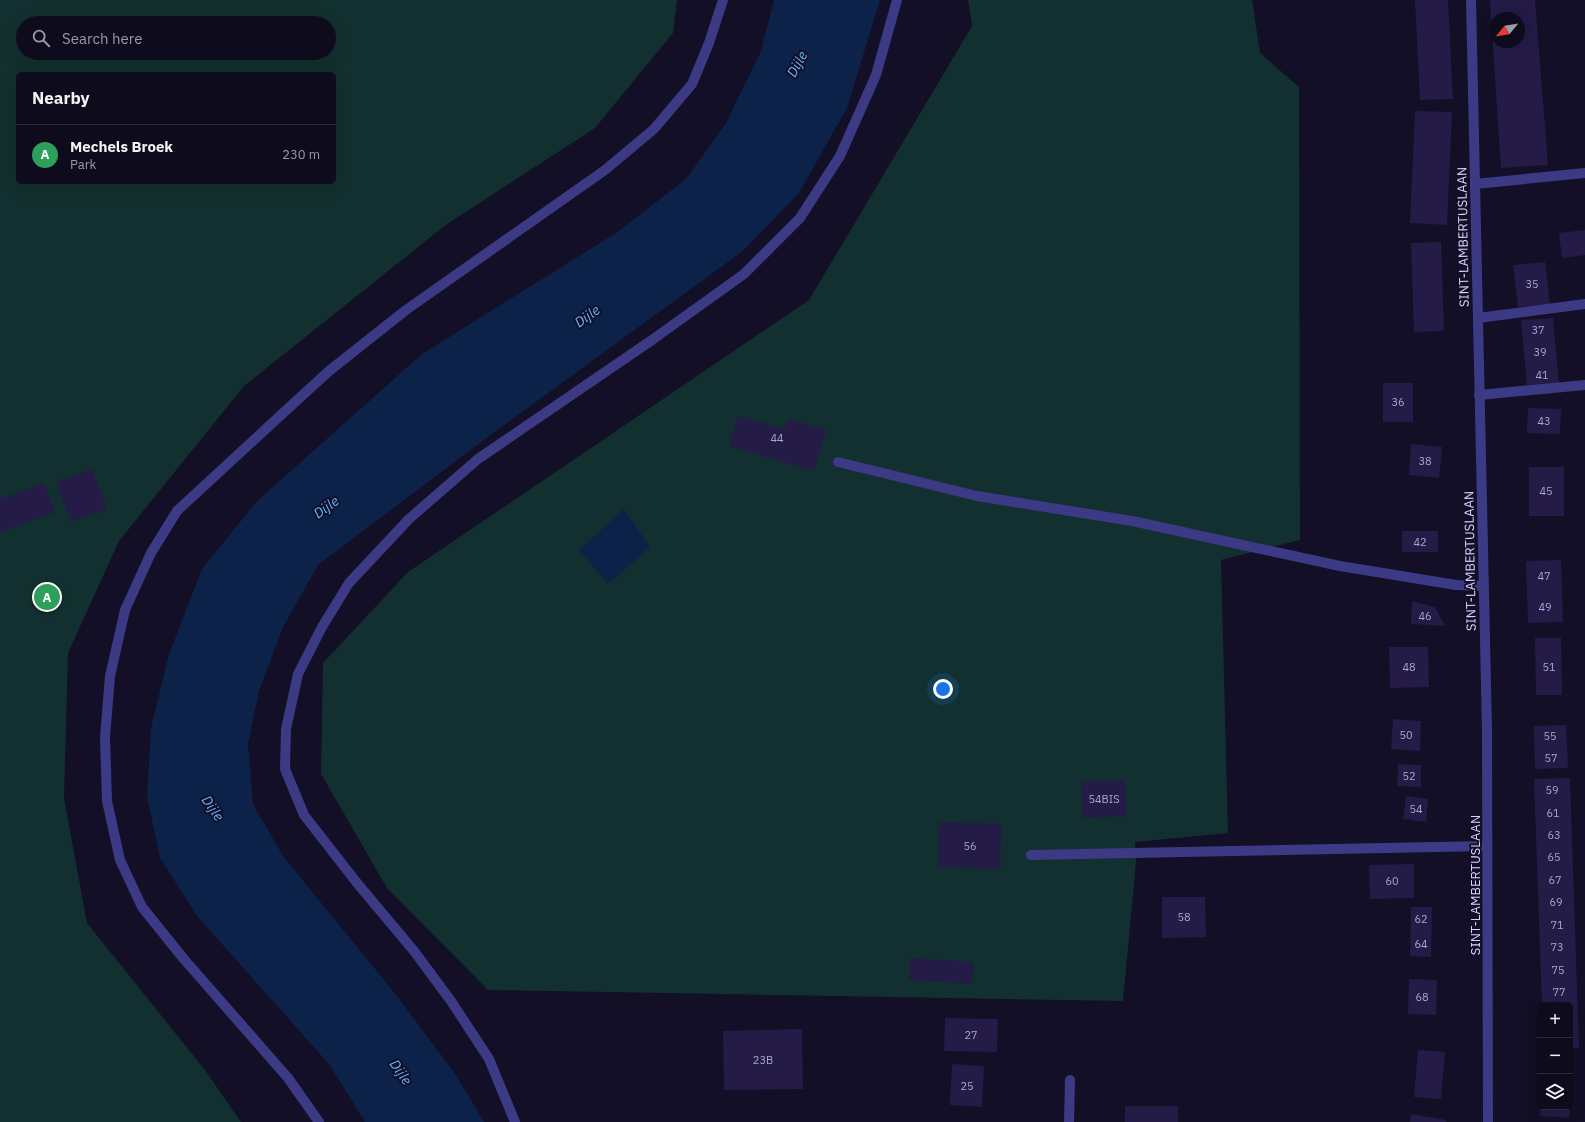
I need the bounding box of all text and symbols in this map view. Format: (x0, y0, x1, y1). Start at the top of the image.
north arrow (1489, 12, 1525, 48)
search box (16, 16, 336, 60)
icon: search (30, 27, 52, 49)
text: Search here (62, 29, 142, 48)
water label: Dijle (783, 48, 811, 80)
text: Nearby (32, 87, 90, 109)
text: Mechels Broek (70, 137, 173, 156)
text: A (41, 146, 49, 163)
text: 230 m (282, 146, 320, 163)
text: Park (70, 156, 96, 173)
street label: SINT-LAMBERTUSLAAN (1453, 167, 1473, 307)
house number: 35 (1525, 277, 1539, 291)
water label: Dijle (571, 301, 603, 331)
house number: 37 (1531, 323, 1545, 337)
house number: 39 (1533, 345, 1547, 359)
house number: 41 (1535, 368, 1549, 382)
house number: 36 (1391, 395, 1405, 409)
house number: 43 (1537, 414, 1551, 428)
house number: 44 (770, 431, 784, 445)
house number: 38 (1418, 454, 1432, 468)
house number: 45 (1539, 484, 1553, 498)
street label: SINT-LAMBERTUSLAAN (1460, 491, 1480, 631)
water label: Dijle (310, 492, 342, 522)
house number: 42 (1413, 535, 1427, 549)
house number: 47 (1537, 569, 1551, 583)
pin: A (34, 582, 60, 612)
house number: 49 (1538, 600, 1552, 614)
house number: 46 (1418, 609, 1432, 623)
house number: 48 (1402, 660, 1416, 674)
house number: 51 (1542, 660, 1556, 674)
your location (933, 679, 953, 699)
house number: 50 (1399, 728, 1413, 742)
house number: 55 (1543, 729, 1557, 743)
house number: 57 (1544, 751, 1558, 765)
house number: 52 (1402, 769, 1416, 783)
house number: 59 (1545, 783, 1559, 797)
water label: Dijle (198, 792, 228, 824)
house number: 54BIS (1088, 792, 1120, 806)
house number: 54 (1409, 802, 1423, 816)
house number: 61 (1546, 806, 1560, 820)
street label: SINT-LAMBERTUSLAAN (1467, 815, 1484, 955)
house number: 63 (1547, 828, 1561, 842)
house number: 56 (963, 839, 977, 853)
house number: 65 (1547, 850, 1561, 864)
house number: 67 (1548, 873, 1562, 887)
house number: 60 (1385, 874, 1399, 888)
house number: 69 (1549, 895, 1563, 909)
house number: 58 (1177, 910, 1191, 924)
house number: 62 (1414, 912, 1428, 926)
house number: 71 (1550, 918, 1564, 932)
house number: 64 (1414, 937, 1428, 951)
house number: 73 (1550, 940, 1564, 954)
house number: 75 (1551, 963, 1565, 977)
house number: 77 (1552, 985, 1566, 999)
house number: 68 (1415, 990, 1429, 1004)
map controls (1537, 1002, 1573, 1110)
button: + (1537, 1002, 1573, 1038)
house number: 27 (964, 1028, 978, 1042)
button: − (1537, 1038, 1573, 1074)
house number: 23B (753, 1053, 773, 1067)
water label: Dijle (386, 1056, 416, 1088)
button: layers (1537, 1074, 1573, 1110)
house number: 25 (960, 1079, 974, 1093)

